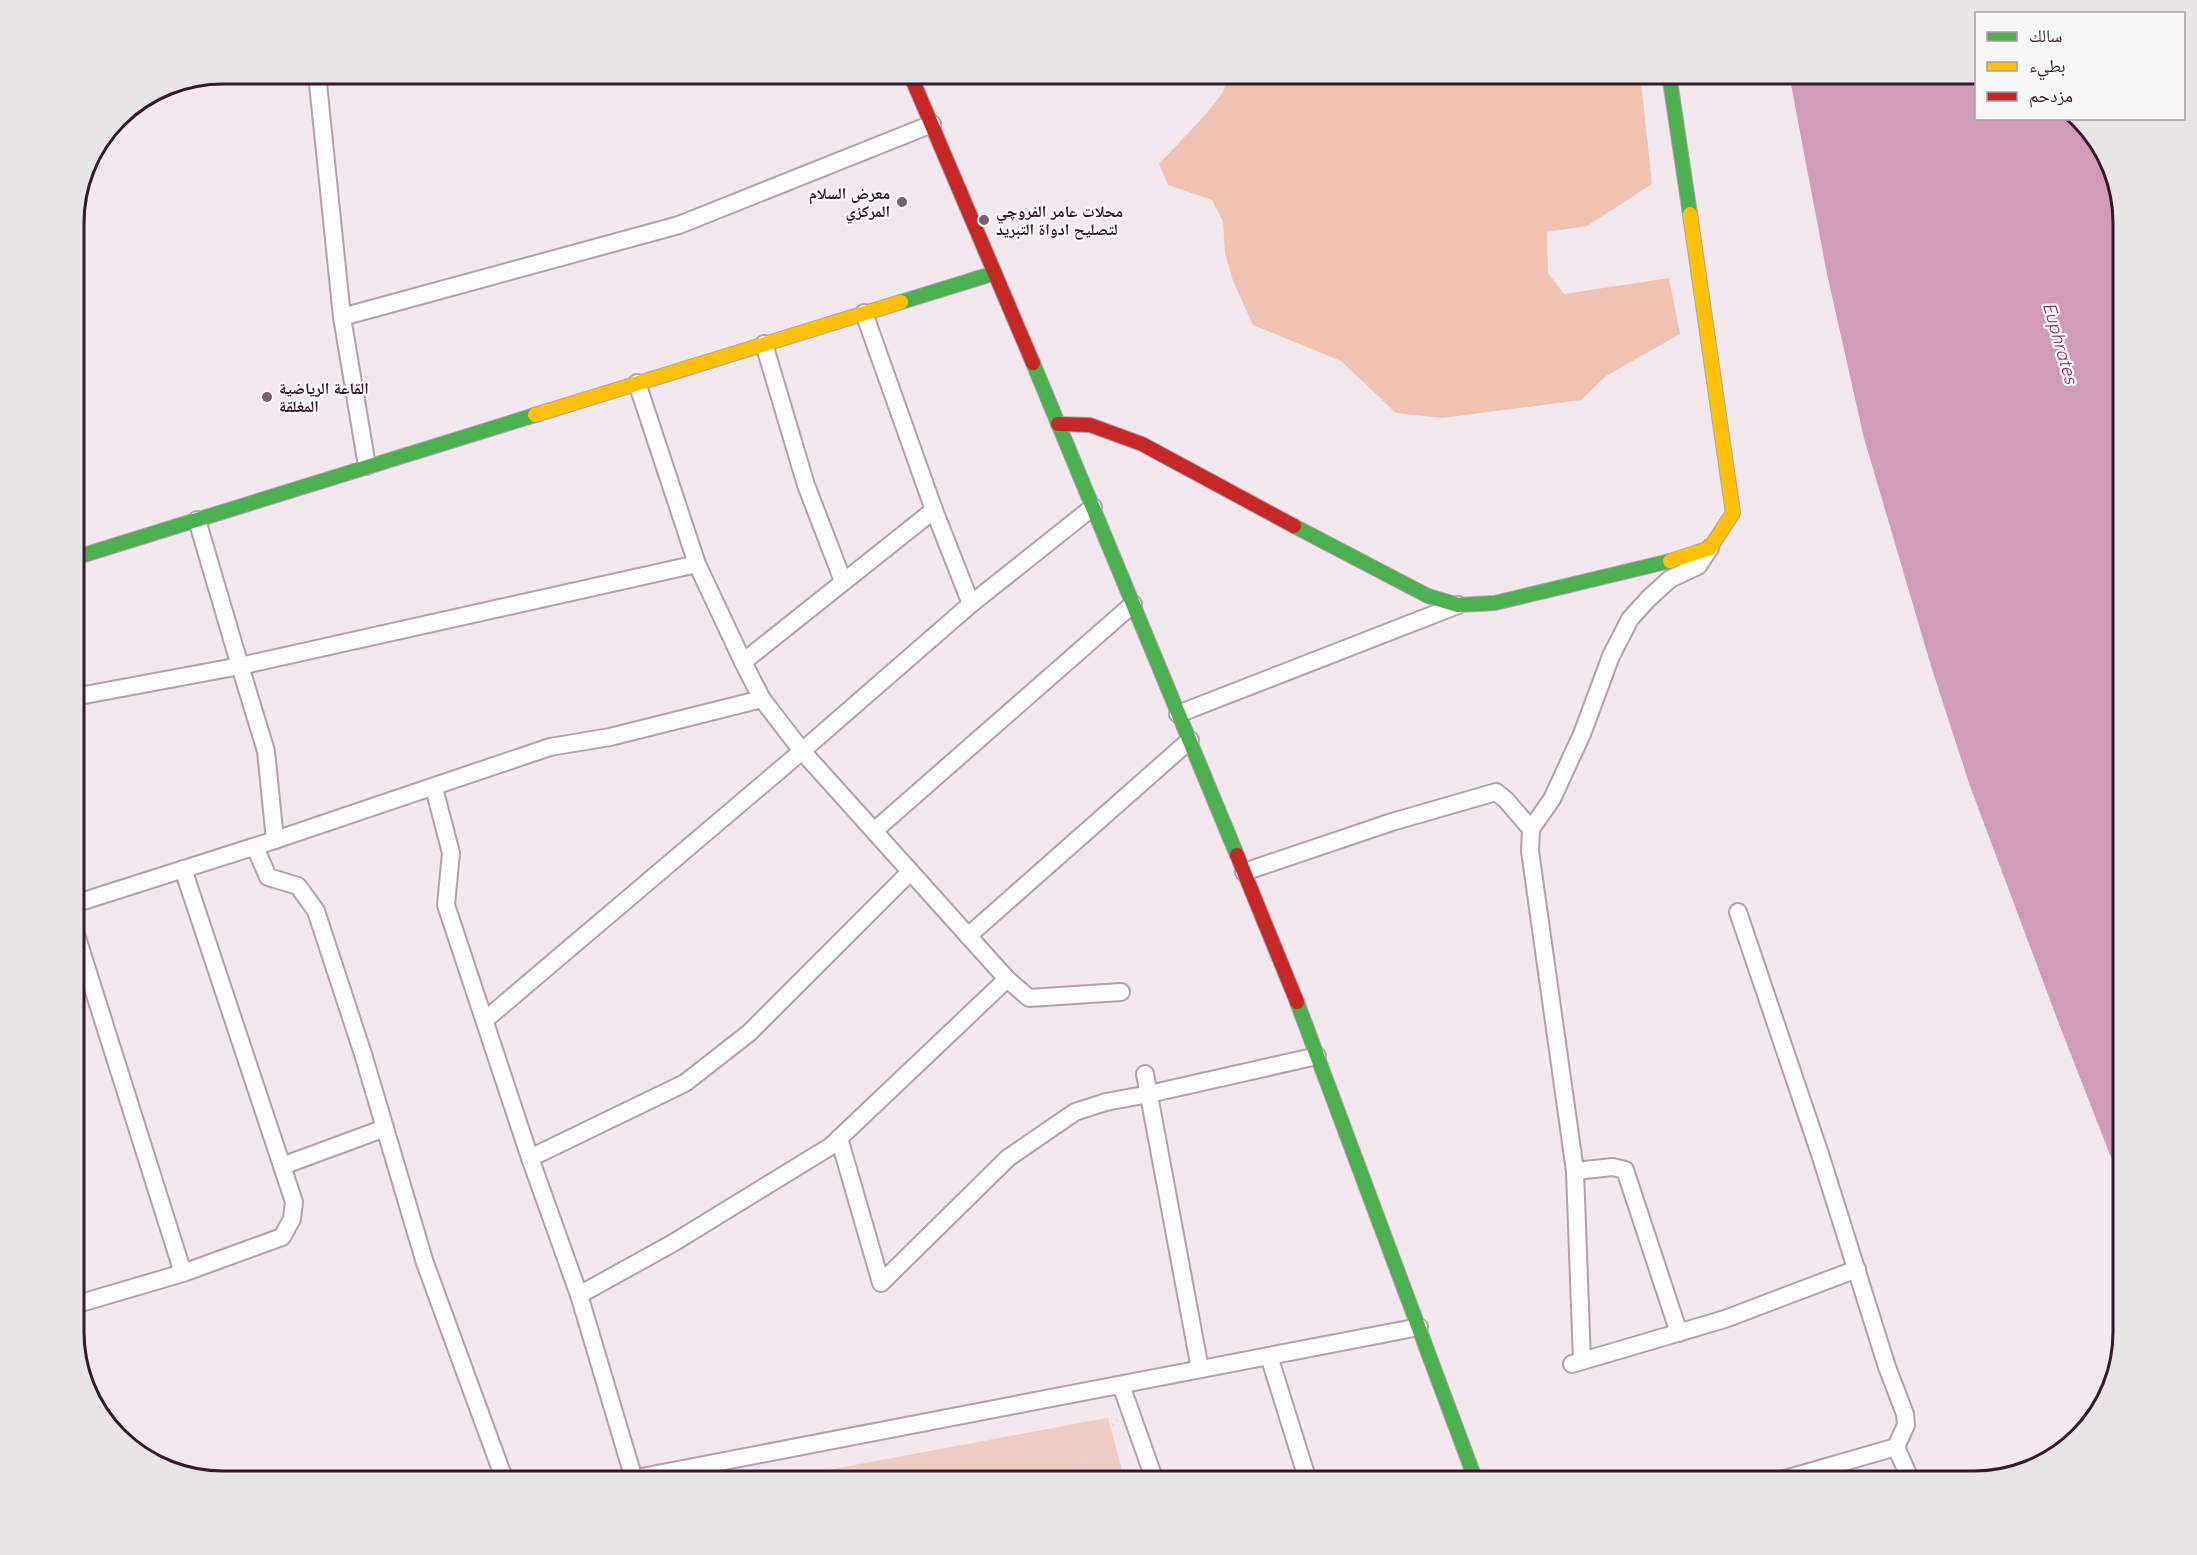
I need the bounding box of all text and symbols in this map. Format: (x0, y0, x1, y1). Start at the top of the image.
legend (1975, 12, 2185, 120)
text: سالك (2029, 24, 2062, 47)
text: بطيء (2029, 54, 2066, 81)
text: مزدحم (2029, 84, 2073, 108)
place label: معرض السلام المركزي (809, 183, 890, 224)
marker: معرض السلام المركزي (895, 195, 909, 209)
place label: محلات عامر الفروچي لتصليح ادواة التبريد (996, 201, 1123, 240)
marker: محلات عامر الفروچي لتصليح ادواة التبريد (977, 213, 991, 227)
water label: Euphrates (2038, 299, 2083, 388)
place label: القاعة الرياضية المغلقة (279, 378, 369, 416)
marker: القاعة الرياضية المغلقة (260, 390, 274, 404)

